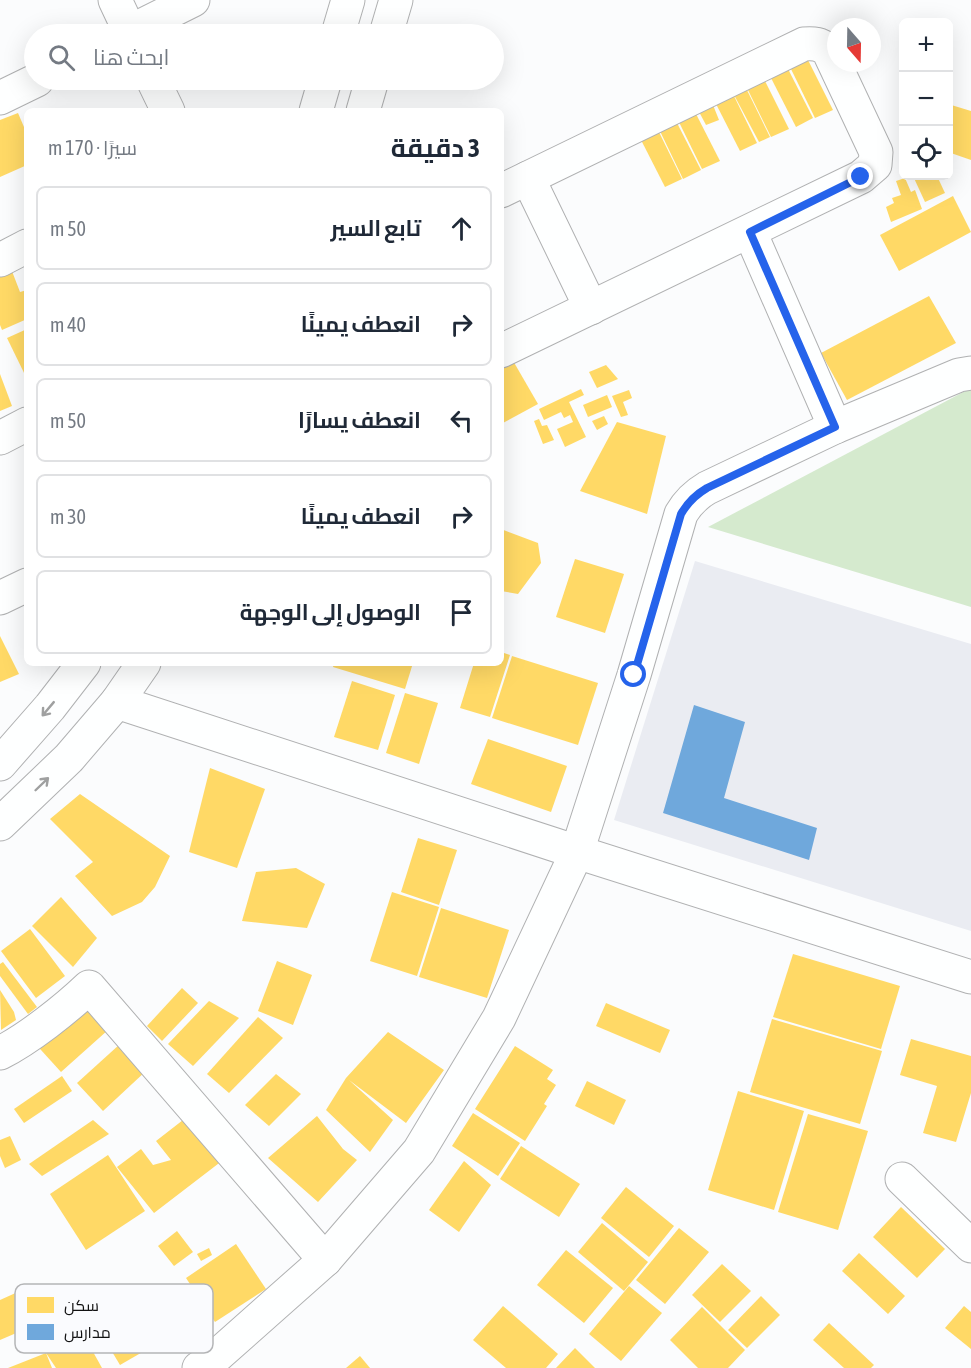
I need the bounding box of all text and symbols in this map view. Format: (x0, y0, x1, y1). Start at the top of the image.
north arrow (827, 18, 881, 72)
map controls (899, 18, 953, 180)
button: + (899, 18, 953, 72)
search box (24, 24, 504, 90)
icon: search (45, 41, 78, 74)
text: ابحث هنا (93, 44, 170, 70)
button: − (899, 72, 953, 126)
button: locate (899, 126, 953, 180)
text: 3 دقيقة (391, 133, 480, 163)
text: سيرًا · 170 m (48, 136, 137, 159)
route end (847, 163, 873, 189)
icon: ahead (445, 212, 478, 245)
text: تابع السير (331, 215, 421, 241)
text: 50 m (50, 217, 86, 240)
icon: right (445, 308, 478, 341)
text: انعطف يمينًا (301, 311, 421, 337)
text: 40 m (50, 313, 86, 336)
icon: left (445, 404, 478, 437)
text: انعطف يسارًا (298, 407, 421, 433)
text: 50 m (50, 409, 86, 432)
icon: right (445, 500, 478, 533)
text: انعطف يمينًا (301, 503, 421, 529)
text: 30 m (50, 505, 86, 528)
icon: arrive (445, 596, 478, 629)
text: الوصول إلى الوجهة (240, 599, 421, 625)
route start (620, 661, 646, 687)
one-way arrow (42, 701, 55, 717)
one-way arrow (35, 776, 50, 791)
legend (15, 1284, 213, 1353)
text: سكن (64, 1296, 99, 1316)
text: مدارس (64, 1323, 111, 1343)

